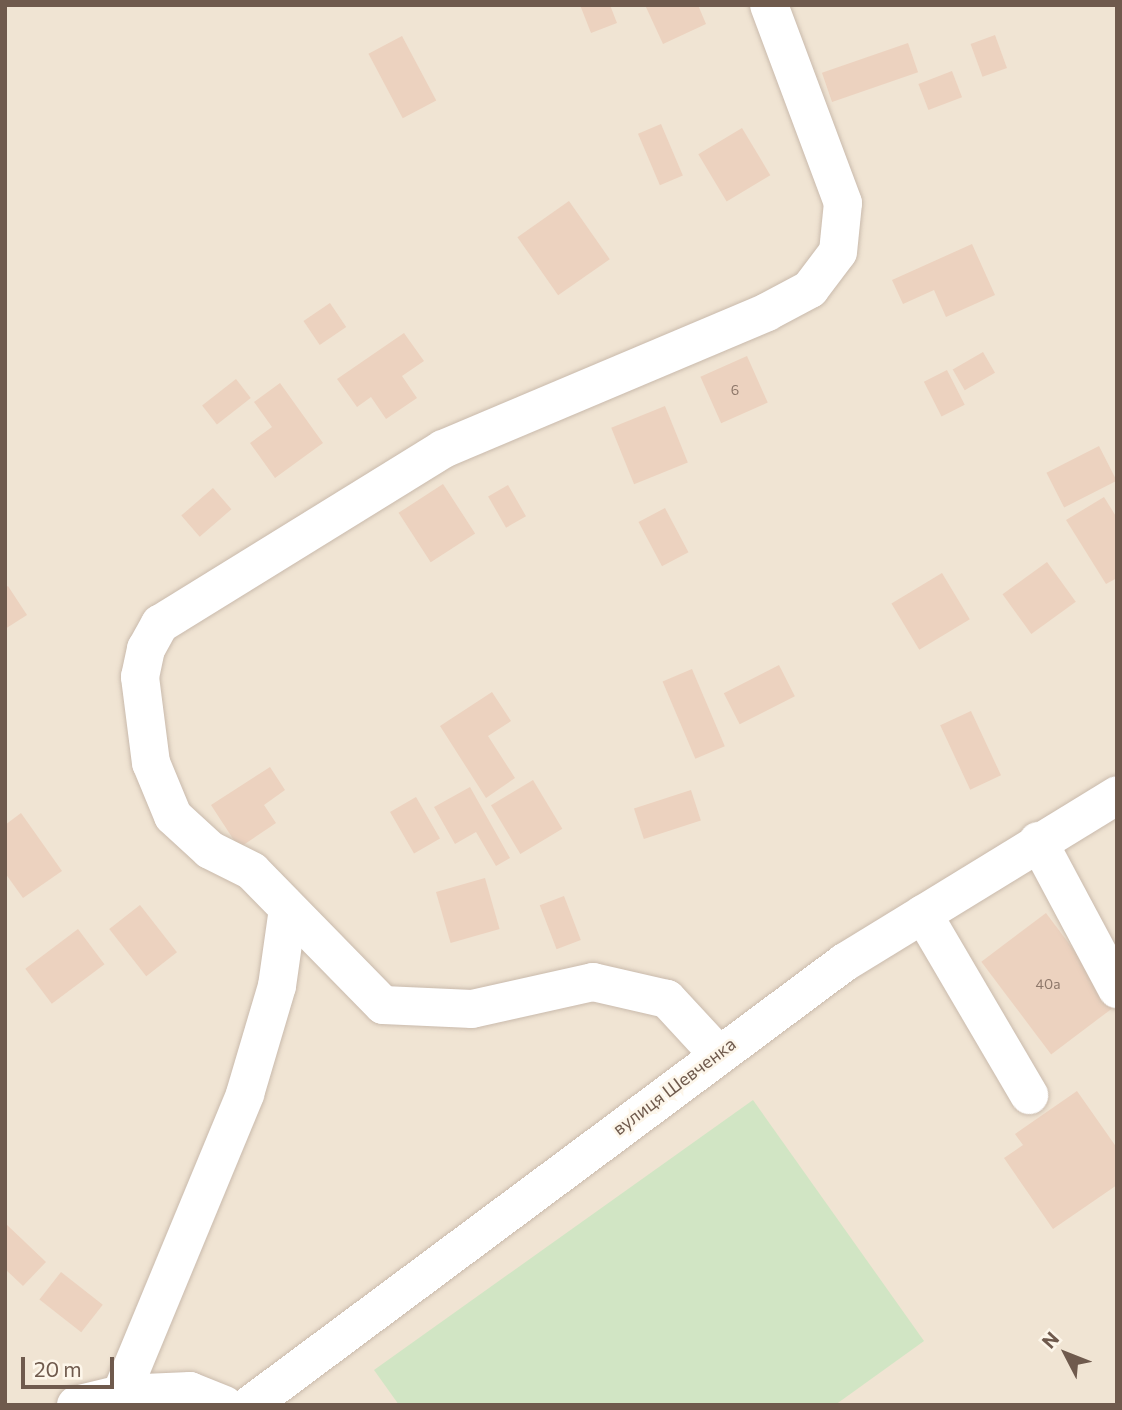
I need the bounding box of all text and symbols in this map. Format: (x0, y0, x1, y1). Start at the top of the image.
house number: 6 (731, 382, 739, 398)
house number: 40а (1036, 976, 1060, 992)
street label: вулиця Шевченка (608, 1033, 740, 1139)
north arrow (1031, 1319, 1101, 1389)
text: N (1037, 1327, 1063, 1353)
scale bar (24, 1344, 117, 1388)
text: 20 m (34, 1356, 82, 1381)

